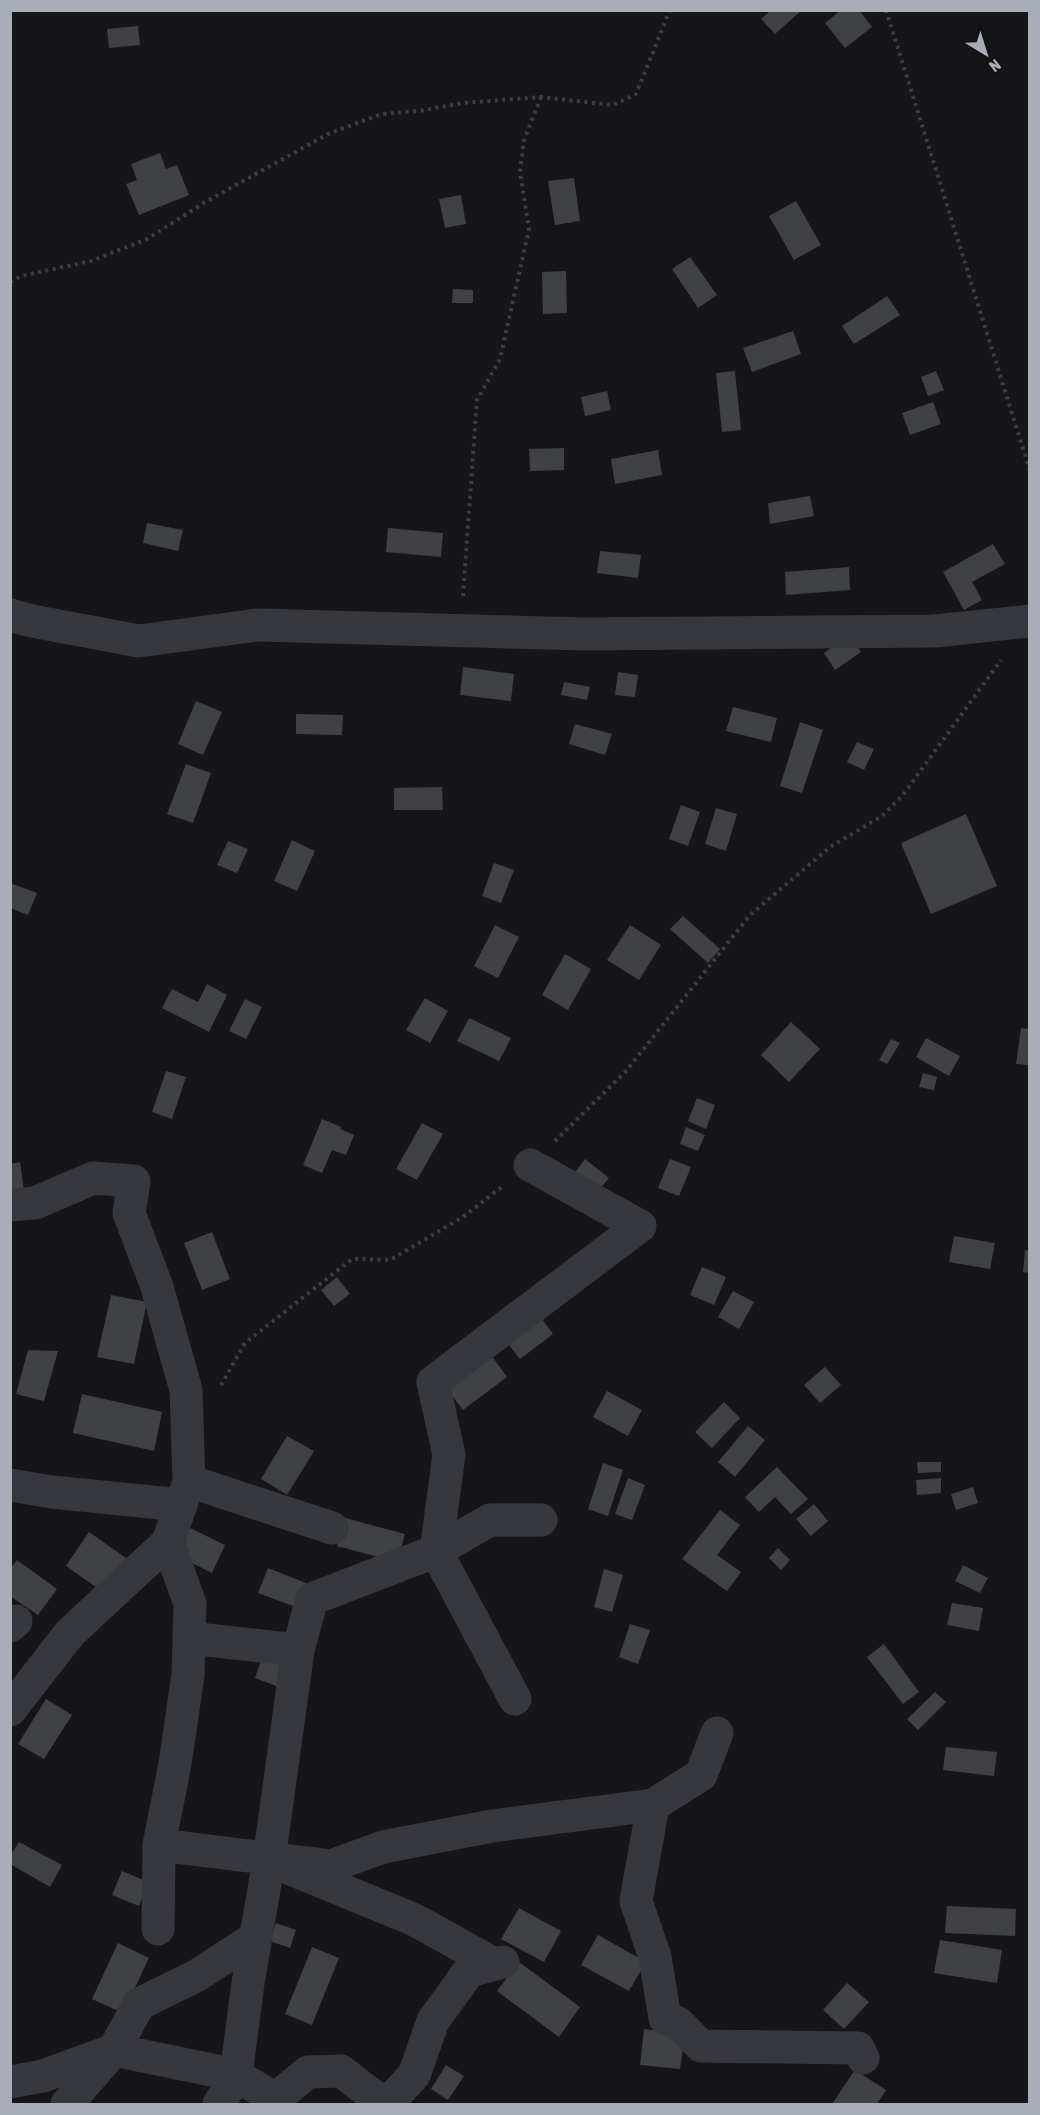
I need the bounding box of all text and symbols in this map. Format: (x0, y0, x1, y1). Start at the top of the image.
north arrow (956, 24, 1016, 84)
text: N (986, 56, 1005, 76)

